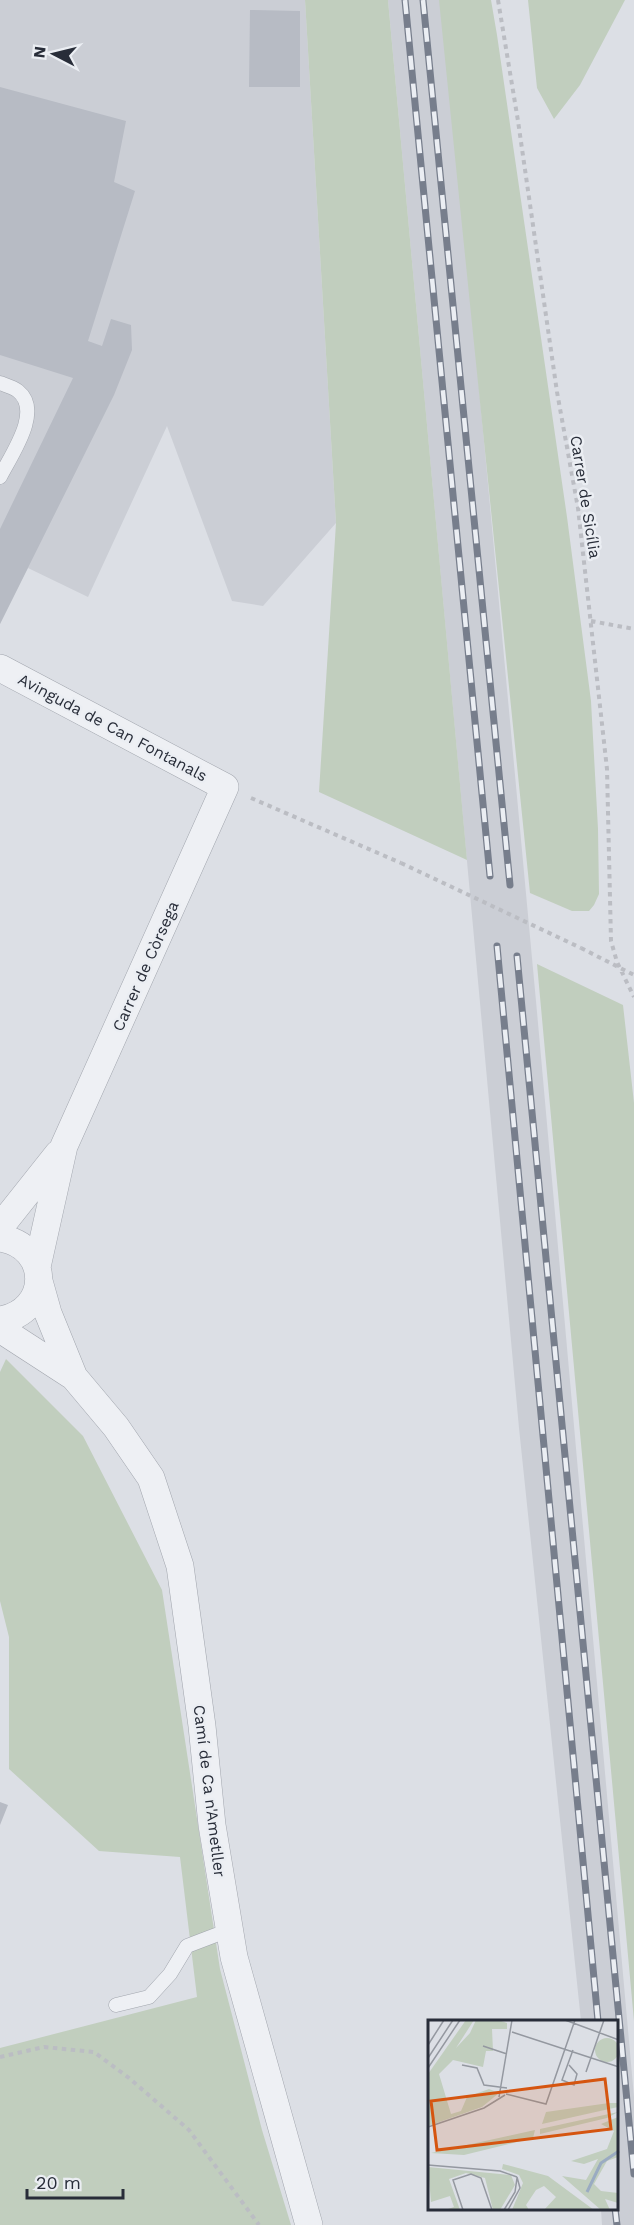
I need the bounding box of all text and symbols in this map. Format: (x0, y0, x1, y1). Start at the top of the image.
north arrow (24, 24, 84, 84)
text: N (29, 45, 50, 59)
street label: Carrer de Sicília (566, 434, 605, 560)
street label: Avinguda de Can Fontanals (15, 669, 211, 785)
street label: Carrer de Còrsega (108, 898, 183, 1034)
street label: Camí de Ca n'Ametller (190, 1704, 230, 1879)
inset map (428, 2020, 619, 2210)
scale bar (27, 2162, 123, 2200)
text: 20 m (36, 2172, 81, 2193)

